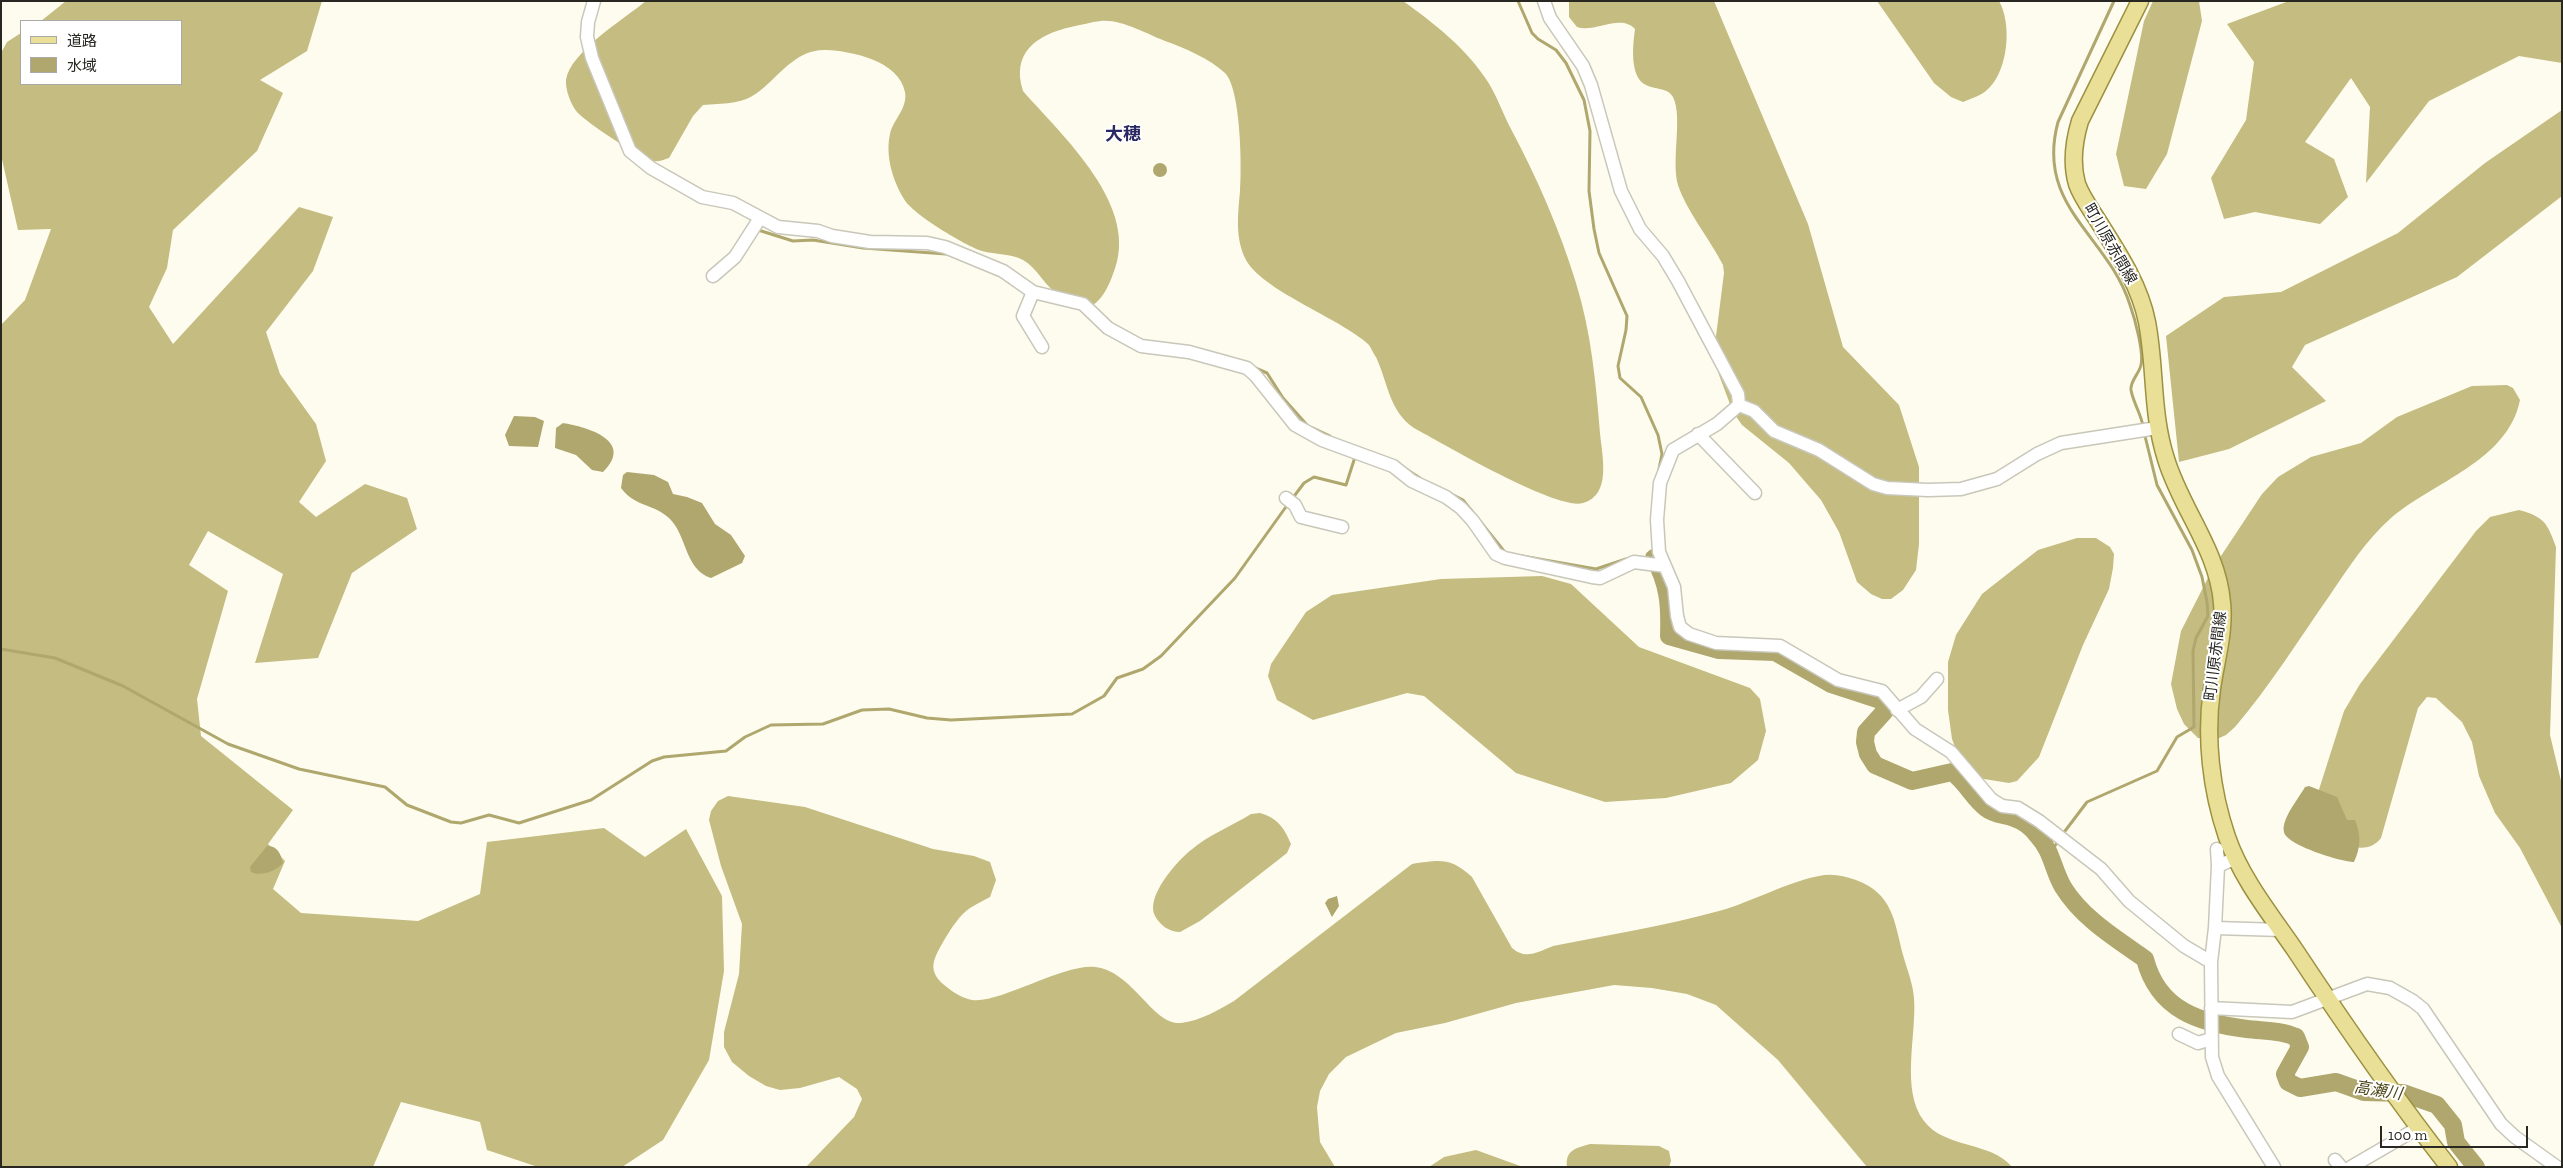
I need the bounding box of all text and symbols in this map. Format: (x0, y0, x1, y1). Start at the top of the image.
legend (20, 20, 182, 85)
text: 道路 (67, 32, 97, 50)
text: 水域 (67, 57, 97, 75)
district label: 大穂 (1105, 124, 1141, 146)
street label: 町川原赤間線 (2080, 201, 2140, 287)
street label: 町川原赤間線 (2202, 610, 2230, 702)
water label: 高瀬川 (2353, 1078, 2403, 1104)
scale bar (2383, 1116, 2530, 1148)
text: 100 m (2388, 1126, 2427, 1144)

